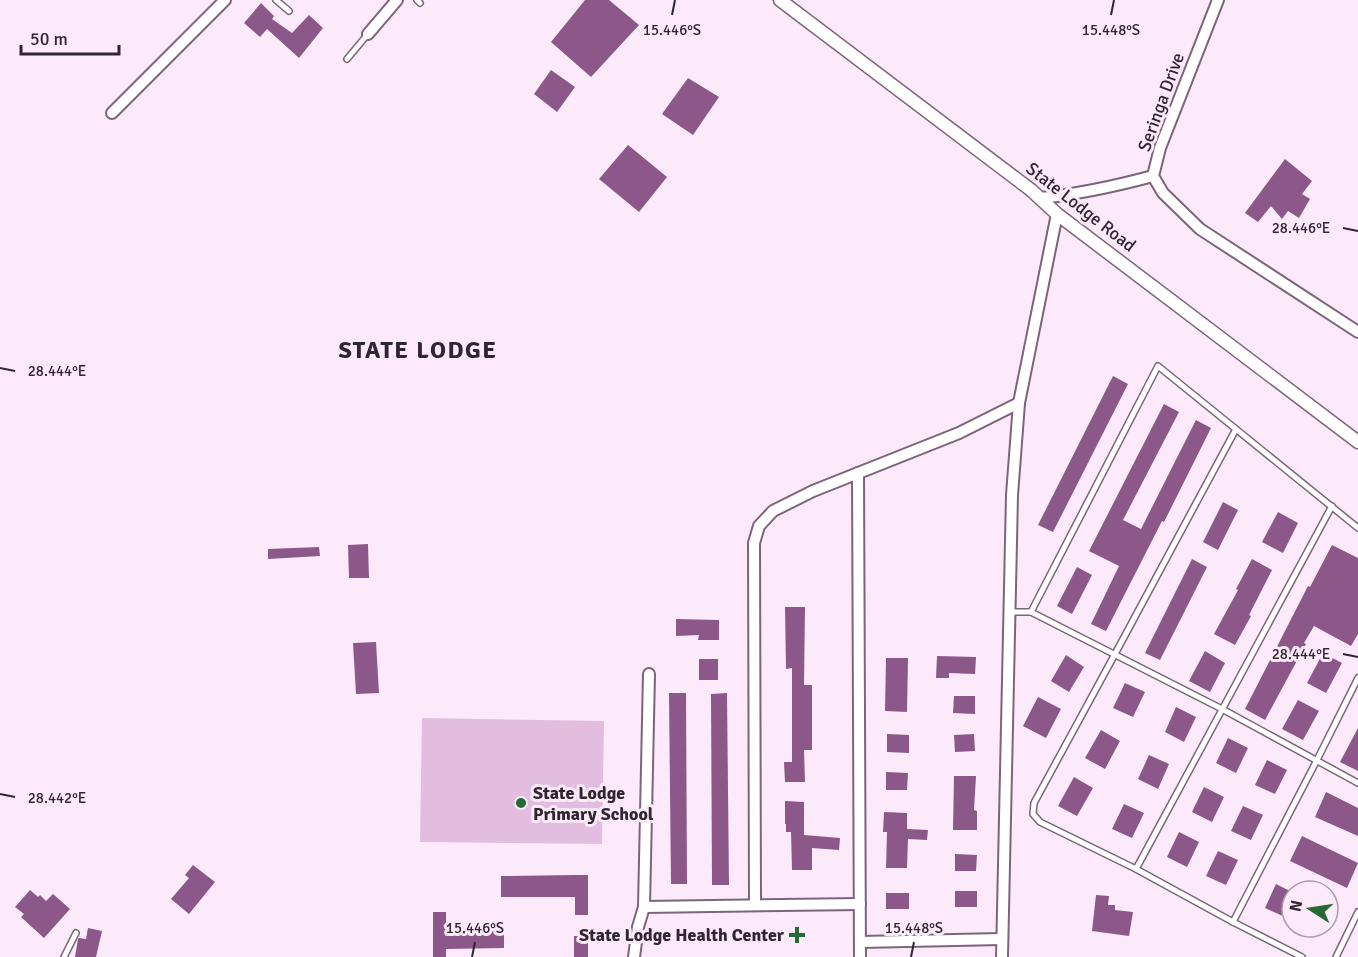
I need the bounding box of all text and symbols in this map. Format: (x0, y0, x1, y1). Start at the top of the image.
scale bar (21, 18, 118, 56)
text: 15.446°S (643, 21, 701, 39)
text: 15.448°S (1082, 21, 1140, 39)
text: 50 m (30, 28, 68, 50)
street label: Seringa Drive (1133, 50, 1189, 154)
street label: State Lodge Road (1022, 157, 1140, 257)
text: 28.446°E (1272, 219, 1330, 237)
district label: STATE LODGE (338, 335, 498, 365)
text: 28.444°E (28, 362, 86, 380)
text: 28.444°E (1272, 645, 1330, 663)
place label: State Lodge Primary School (533, 782, 654, 825)
text: 28.442°E (28, 789, 86, 807)
marker: State Lodge Primary School (514, 796, 528, 810)
north arrow (1280, 879, 1340, 939)
text: N (1285, 899, 1307, 914)
text: 15.446°S (446, 919, 504, 937)
text: 15.448°S (885, 919, 943, 937)
place label: State Lodge Health Center (579, 924, 785, 946)
marker: State Lodge Health Center (788, 926, 806, 944)

